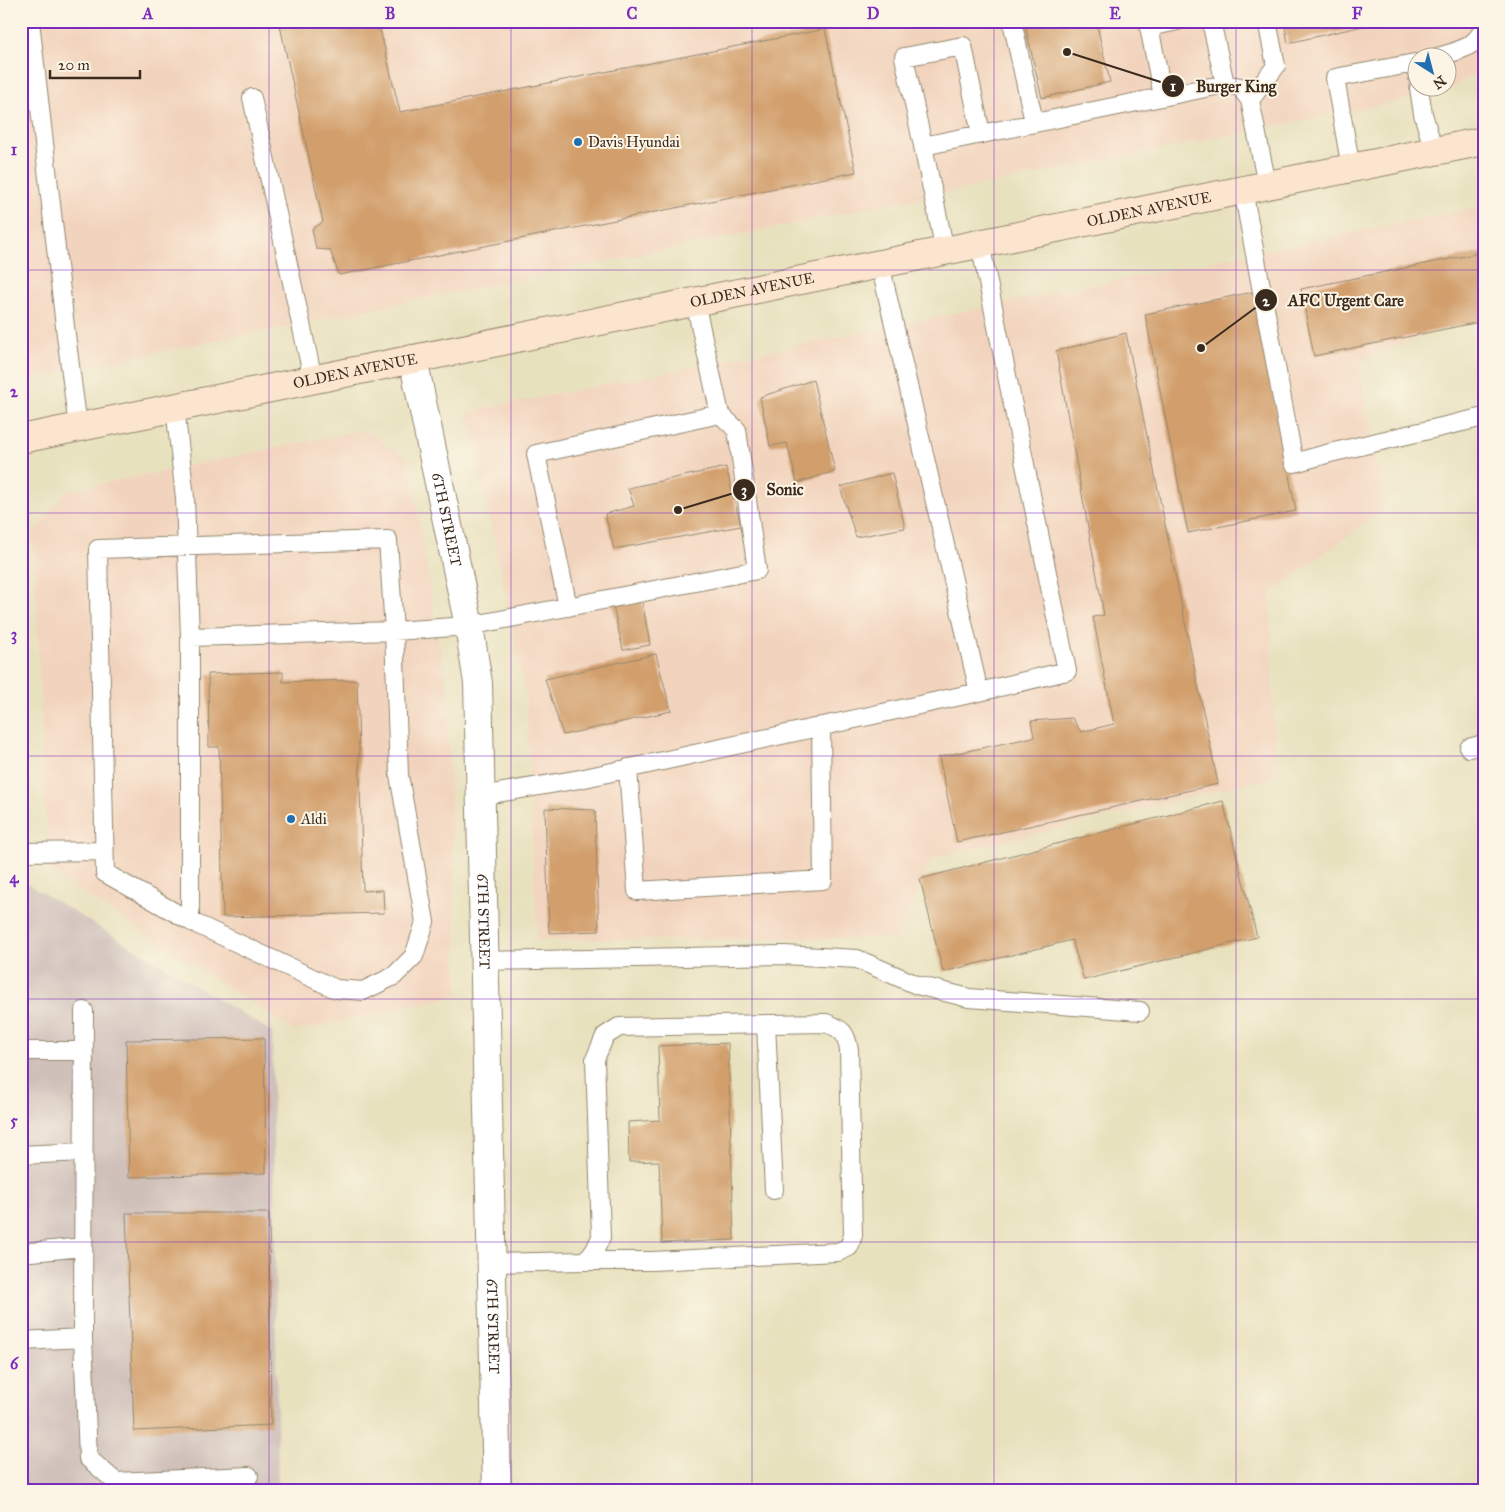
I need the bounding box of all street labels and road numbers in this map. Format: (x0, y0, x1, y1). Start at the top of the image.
street label: OLDEN AVENUE (1085, 188, 1213, 231)
street label: OLDEN AVENUE (688, 269, 816, 312)
street label: OLDEN AVENUE (291, 349, 419, 392)
street label: 6TH STREET (428, 471, 465, 568)
street label: 6TH STREET (473, 873, 494, 969)
street label: 6TH STREET (483, 1278, 503, 1374)

